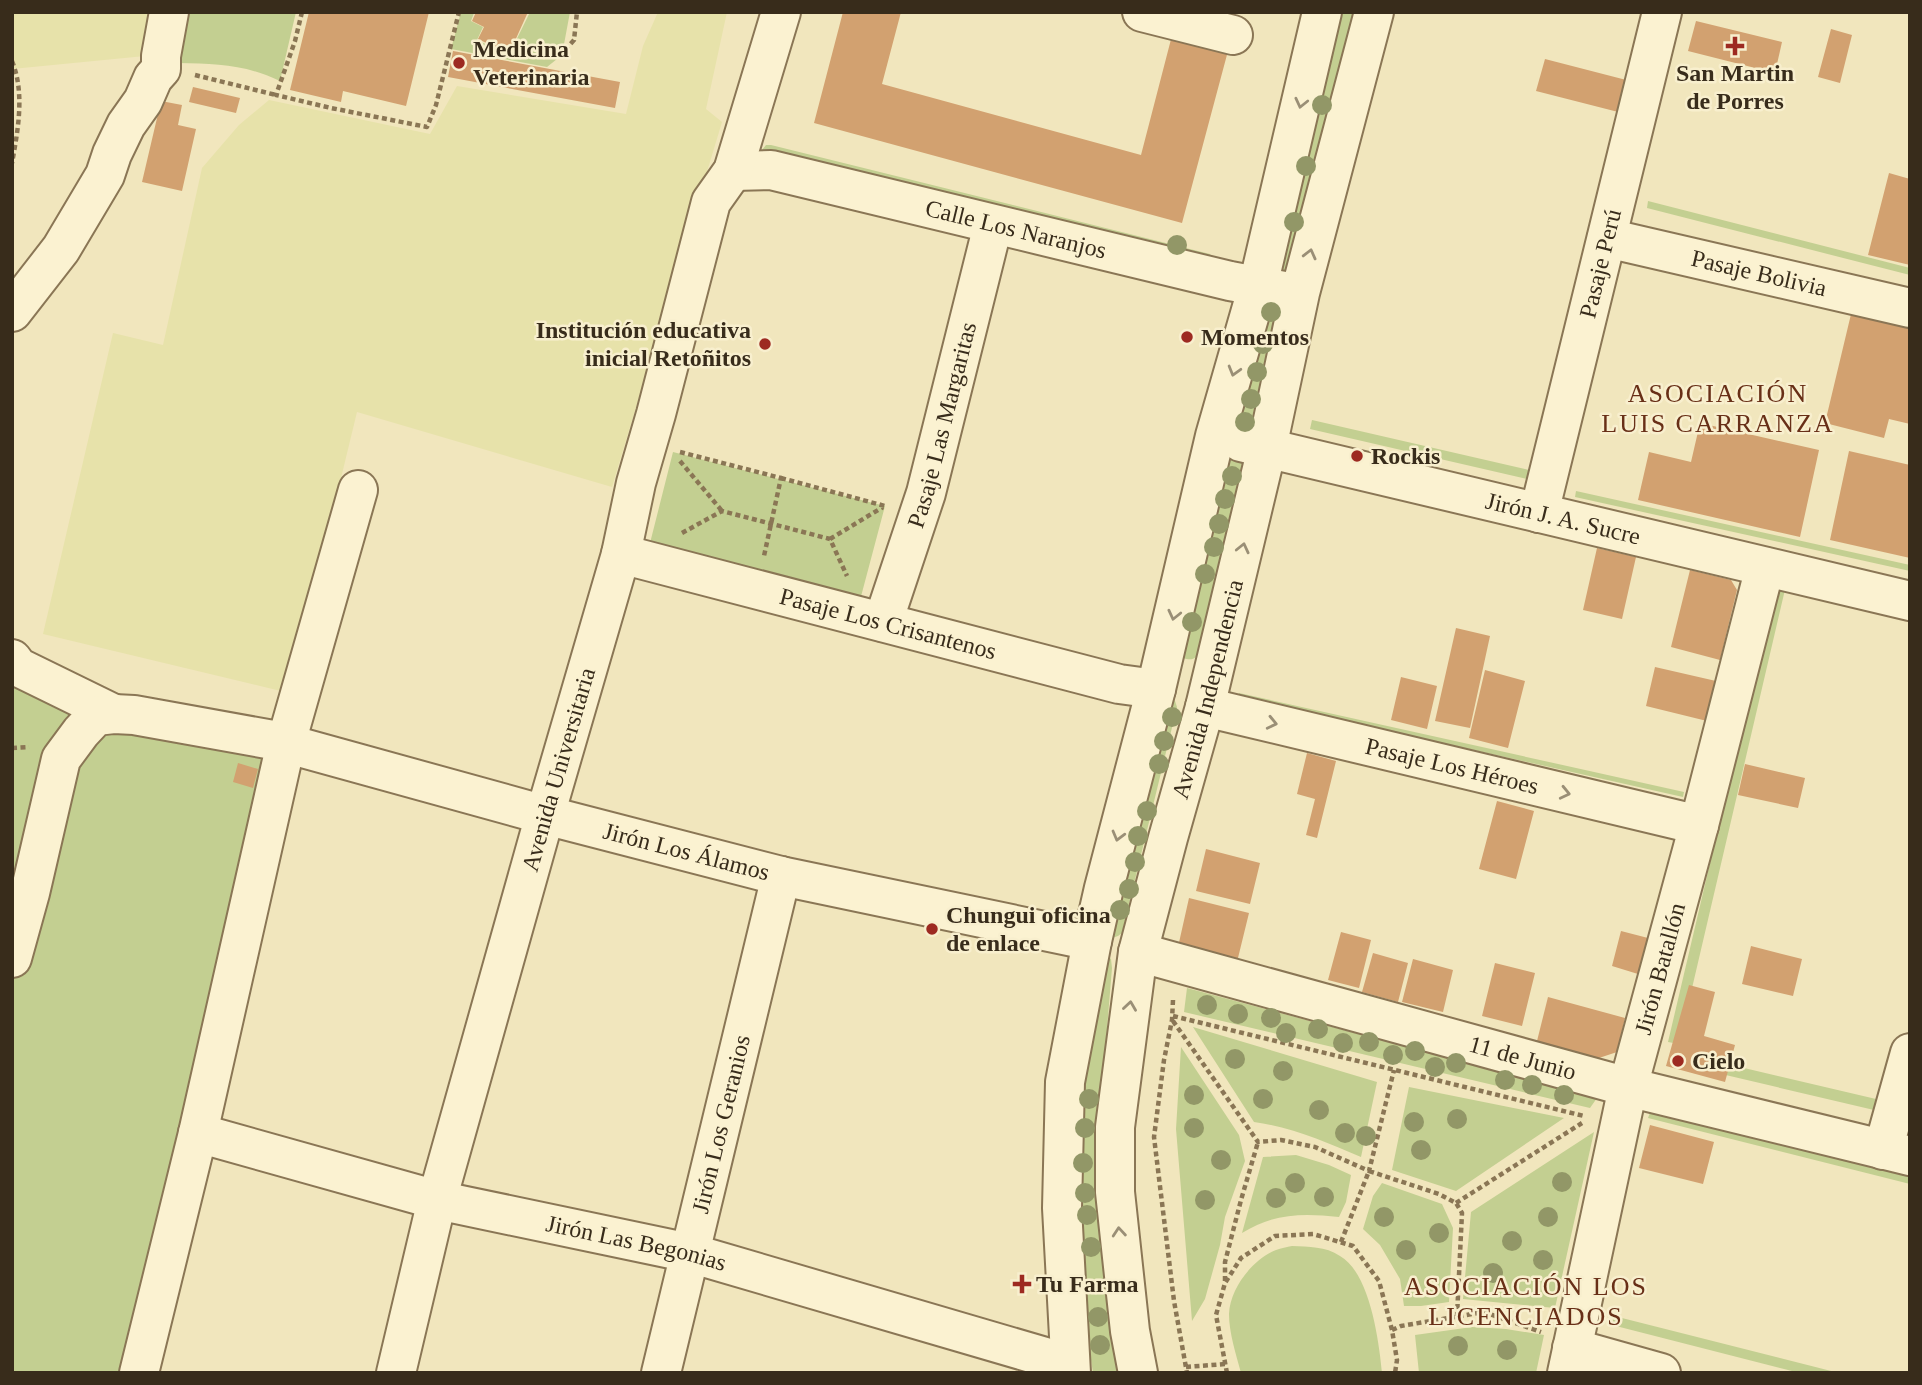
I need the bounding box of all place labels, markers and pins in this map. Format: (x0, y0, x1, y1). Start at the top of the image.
place label: Medicina Veterinaria (473, 36, 589, 90)
marker: San Martin de Porres (1725, 36, 1745, 56)
marker: Medicina Veterinaria (451, 55, 467, 71)
place label: San Martin de Porres (1676, 60, 1794, 114)
place label: Institución educativa inicial Retoñitos (536, 317, 751, 371)
place label: Momentos (1201, 324, 1309, 350)
marker: Momentos (1179, 329, 1195, 345)
marker: Institución educativa inicial Retoñitos (757, 336, 773, 352)
place label: Rockis (1371, 443, 1440, 469)
marker: Rockis (1349, 448, 1365, 464)
place label: Chungui oficina de enlace (946, 902, 1111, 956)
marker: Chungui oficina de enlace (924, 921, 940, 937)
place label: Cielo (1692, 1048, 1745, 1074)
marker: Cielo (1670, 1053, 1686, 1069)
place label: Tu Farma (1036, 1271, 1138, 1297)
marker: Tu Farma (1014, 1276, 1030, 1292)

